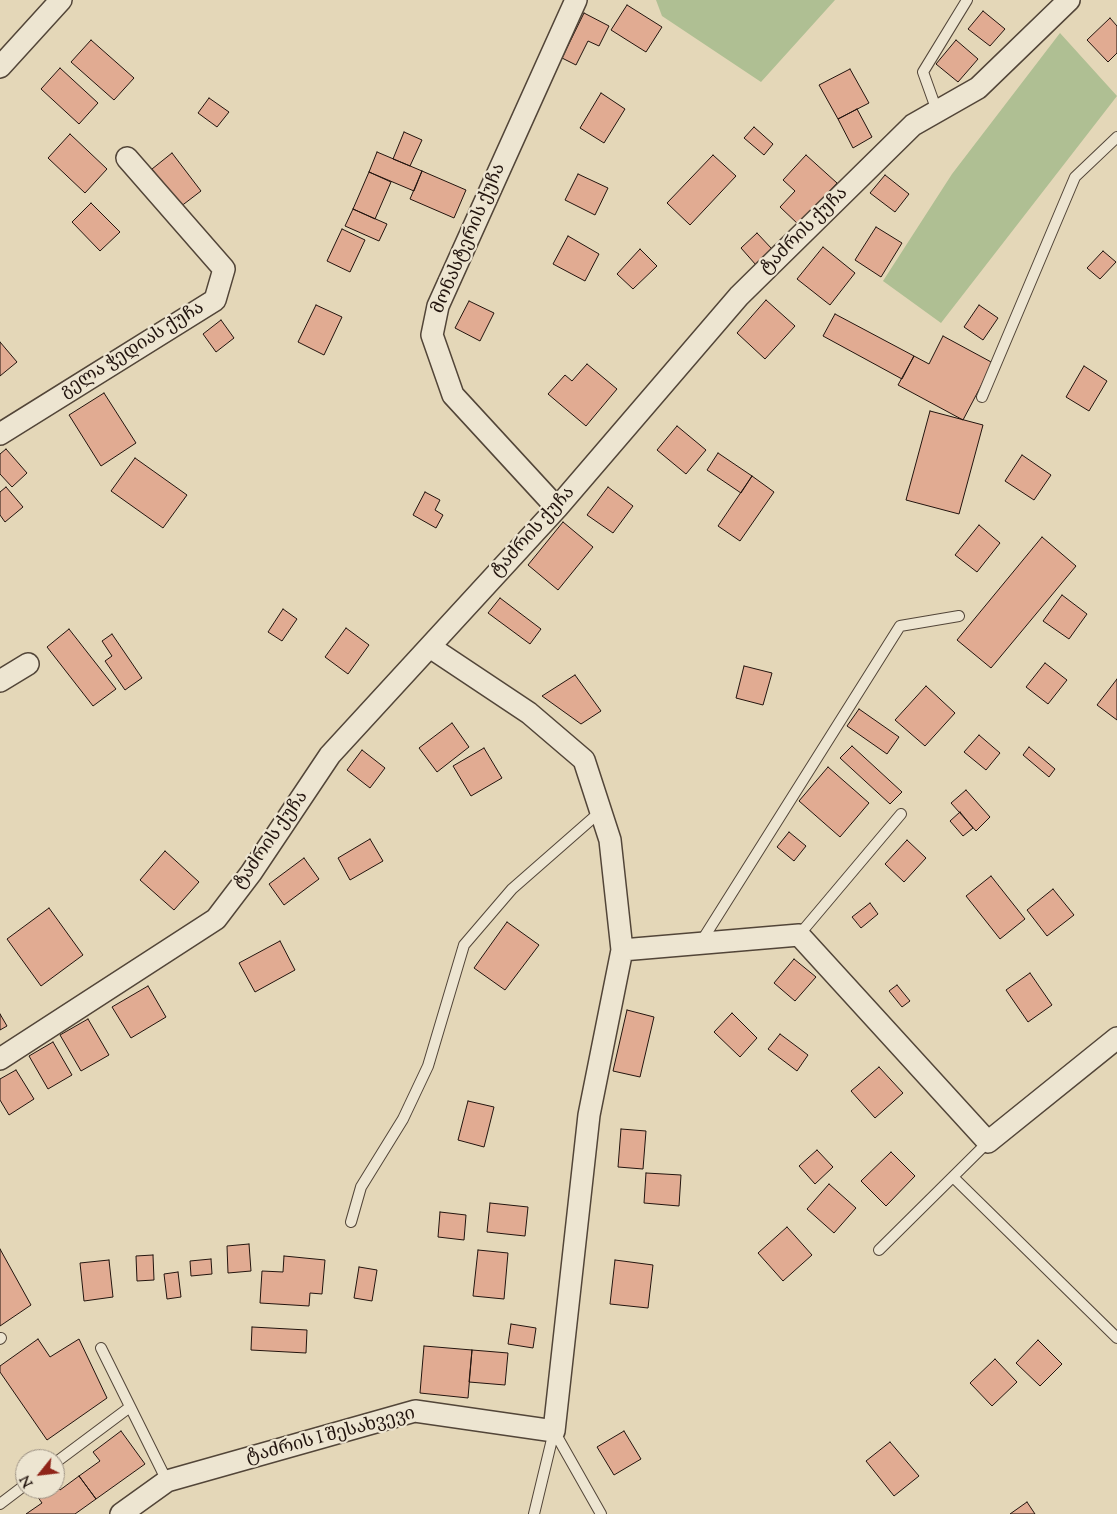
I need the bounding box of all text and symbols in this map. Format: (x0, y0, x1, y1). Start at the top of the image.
street label: მონასტერის ქუჩა (429, 161, 511, 317)
street label: ტაძრის ქუჩა (757, 184, 853, 280)
street label: გელა ჭედიას ქუჩა (57, 298, 209, 404)
street label: ტაძრის ქუჩა (487, 483, 581, 583)
street label: ტაძრის ქუჩა (230, 788, 314, 894)
street label: ტაძრის I შესახვევი (244, 1404, 418, 1470)
north arrow (15, 1449, 65, 1499)
text: N (16, 1471, 39, 1491)

